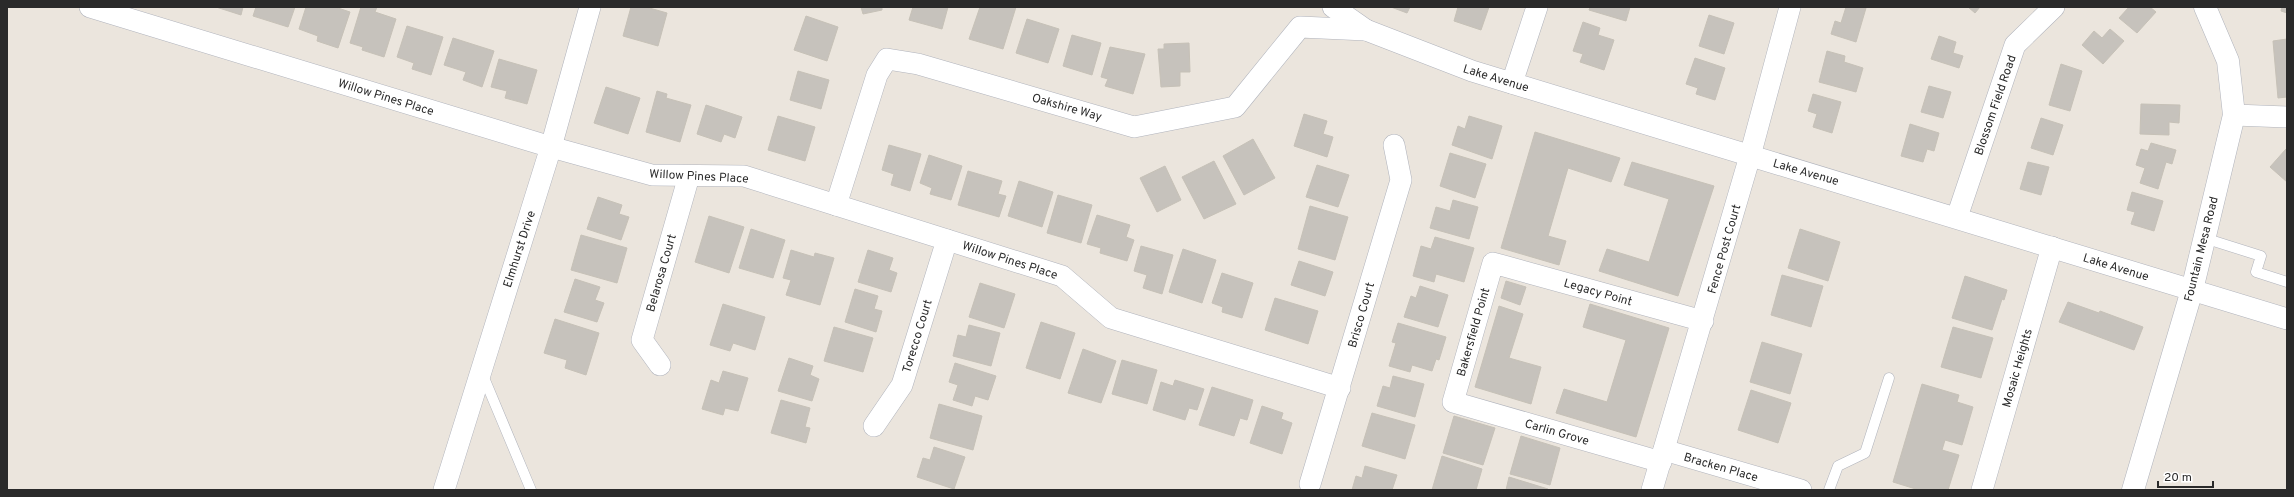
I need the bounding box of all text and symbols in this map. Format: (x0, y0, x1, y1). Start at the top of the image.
street label: Blossom Field Road (1971, 53, 2021, 158)
street label: Lake Avenue (1461, 61, 1531, 97)
street label: Willow Pines Place (336, 76, 436, 120)
street label: Oakshire Way (1030, 90, 1104, 126)
street label: Lake Avenue (1771, 156, 1841, 190)
street label: Willow Pines Place (649, 166, 749, 188)
street label: Fountain Mesa Road (2181, 195, 2223, 303)
street label: Fence Post Court (1705, 203, 1745, 296)
street label: Elmhurst Drive (500, 209, 540, 290)
street label: Belarosa Court (643, 232, 681, 314)
street label: Willow Pines Place (960, 238, 1059, 284)
street label: Lake Avenue (2081, 250, 2151, 286)
street label: Legacy Point (1562, 276, 1634, 310)
street label: Brisco Court (1345, 281, 1379, 350)
street label: Bakersfield Point (1454, 286, 1494, 379)
street label: Torecco Court (899, 298, 937, 375)
street label: Mosaic Heights (1999, 327, 2037, 410)
street label: Carlin Grove (1523, 416, 1591, 450)
street label: Bracken Place (1682, 450, 1760, 486)
scale bar (2158, 463, 2213, 489)
text: 20 m (2164, 470, 2192, 486)

